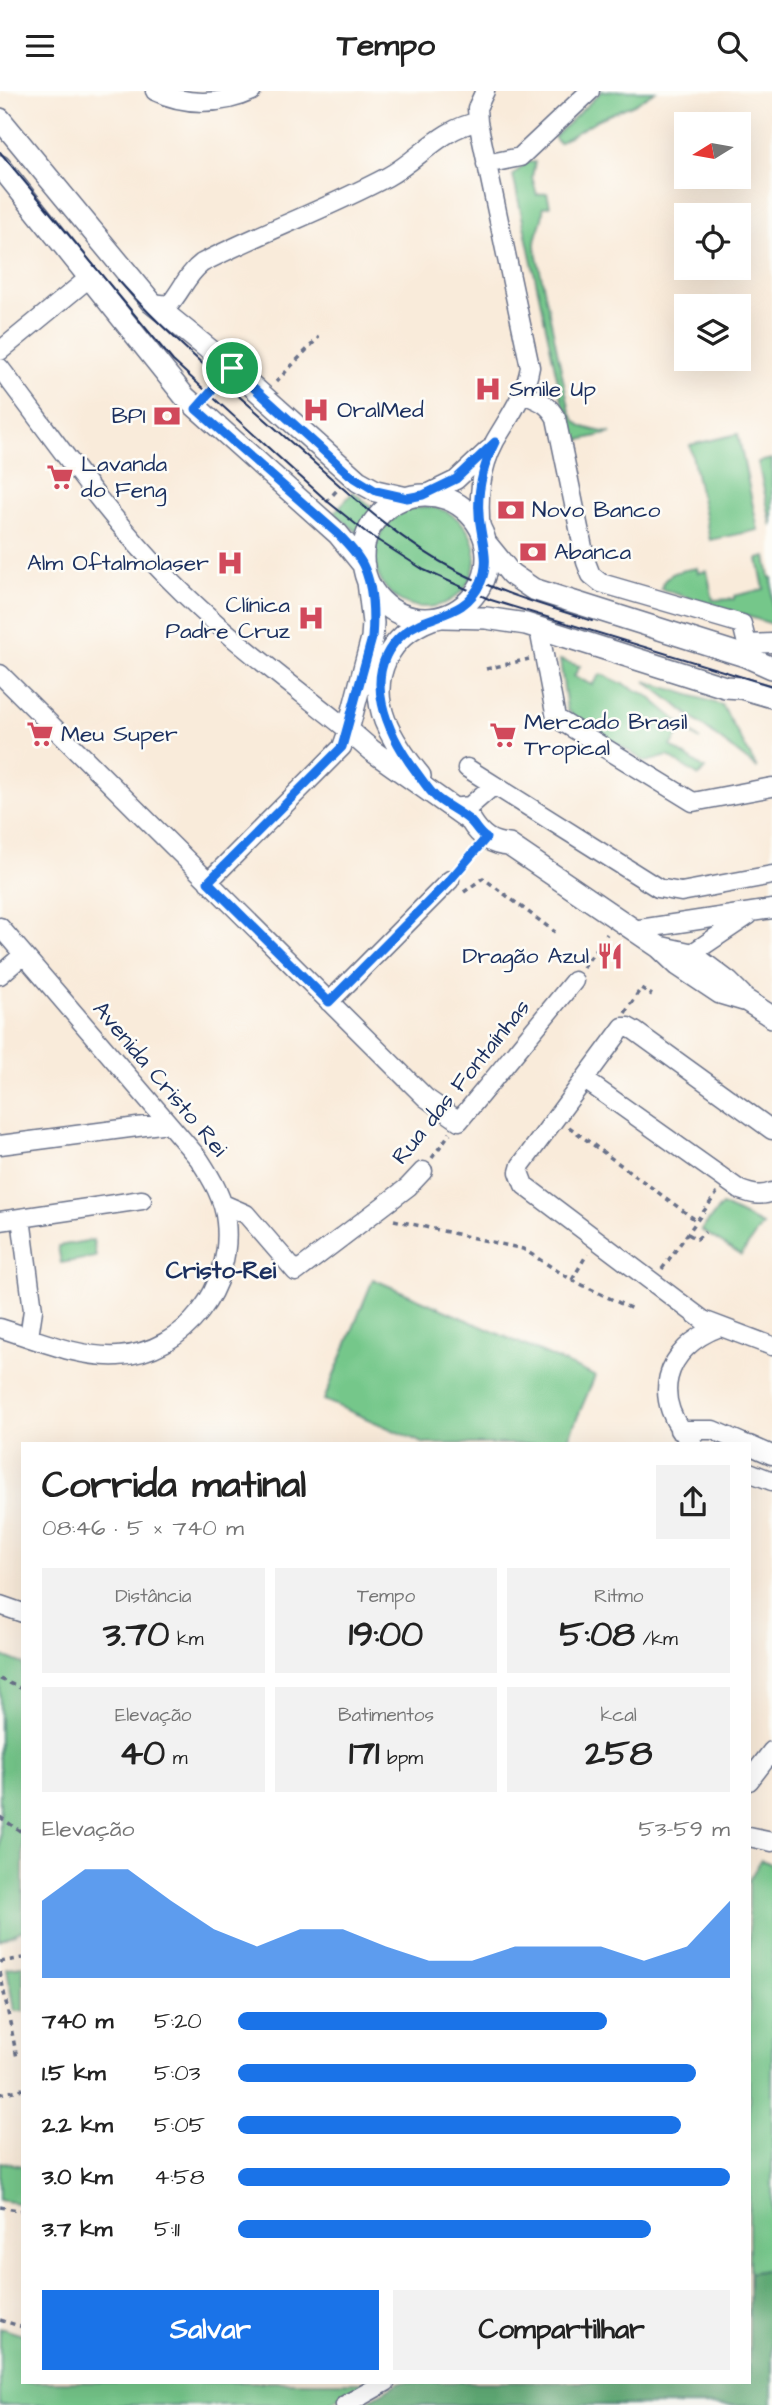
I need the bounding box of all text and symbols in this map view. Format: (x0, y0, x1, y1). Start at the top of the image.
text: Tempo (337, 23, 435, 68)
icon: menu (21, 27, 59, 65)
icon: search (713, 27, 751, 65)
north arrow (674, 112, 751, 189)
map controls (674, 112, 751, 371)
button: locate (674, 203, 751, 280)
button: layers (674, 294, 751, 371)
pin (202, 338, 262, 398)
icon: arrive (213, 349, 251, 387)
place label: Smile Up (509, 373, 596, 405)
hospital icon: Smile Up (473, 374, 503, 404)
place label: OralMed (337, 394, 424, 426)
hospital icon: OralMed (301, 395, 331, 425)
place label: BPI (112, 400, 146, 432)
bank icon: BPI (152, 401, 182, 431)
place label: Lavanda do Feng (81, 448, 168, 507)
supermarket icon: Lavanda do Feng (45, 462, 75, 492)
place label: Novo Banco (532, 494, 661, 526)
bank icon: Novo Banco (496, 495, 526, 525)
place label: Abanca (554, 536, 631, 568)
bank icon: Abanca (518, 537, 548, 567)
place label: Alm Oftalmolaser (27, 547, 209, 579)
hospital icon: Alm Oftalmolaser (215, 548, 245, 578)
place label: Clínica Padre Cruz (165, 589, 291, 647)
hospital icon: Clínica Padre Cruz (296, 603, 326, 633)
place label: Mercado Brasil Tropical (524, 706, 688, 764)
place label: Meu Super (61, 718, 178, 750)
supermarket icon: Meu Super (25, 719, 55, 749)
supermarket icon: Mercado Brasil Tropical (488, 720, 518, 750)
place label: Dragão Azul (463, 940, 589, 973)
restaurant icon: Dragão Azul (595, 941, 625, 971)
street label: Rua das Fontaínhas (384, 993, 538, 1171)
street label: Avenida Cristo Rei (85, 994, 235, 1164)
district label: Cristo-Rei (166, 1254, 277, 1288)
text: Corrida matinal (42, 1460, 306, 1512)
button: share (656, 1465, 730, 1539)
text: 08:46 · 5 × 740 m (42, 1512, 244, 1544)
text: Distância (115, 1583, 191, 1610)
text: Tempo (357, 1583, 415, 1610)
text: Ritmo (594, 1583, 643, 1610)
text: 3.70 (103, 1610, 169, 1659)
text: 19:00 (349, 1610, 423, 1659)
text: 5:08 (560, 1610, 635, 1659)
text: km (169, 1626, 204, 1653)
text: /km (635, 1626, 678, 1653)
text: Elevação (115, 1702, 192, 1729)
text: Batimentos (338, 1702, 434, 1729)
text: kcal (600, 1702, 637, 1729)
text: 40 (119, 1729, 165, 1778)
text: 171 (349, 1729, 379, 1778)
text: 258 (585, 1729, 652, 1778)
text: m (165, 1745, 187, 1772)
text: bpm (379, 1745, 423, 1772)
text: Elevação (42, 1813, 135, 1845)
text: 53–59 m (638, 1813, 730, 1845)
text: 740 m (42, 2005, 113, 2037)
text: 5:20 (154, 2005, 202, 2037)
text: 1.5 km (42, 2057, 106, 2089)
text: 5:03 (154, 2057, 200, 2089)
text: 2.2 km (42, 2109, 113, 2141)
text: 5:05 (154, 2109, 205, 2141)
text: 3.0 km (42, 2161, 113, 2193)
text: 4:58 (154, 2161, 205, 2193)
text: 3.7 km (42, 2213, 112, 2245)
text: 5:11 (154, 2213, 180, 2245)
button: Salvar (42, 2290, 379, 2370)
button: Compartilhar (393, 2290, 730, 2370)

